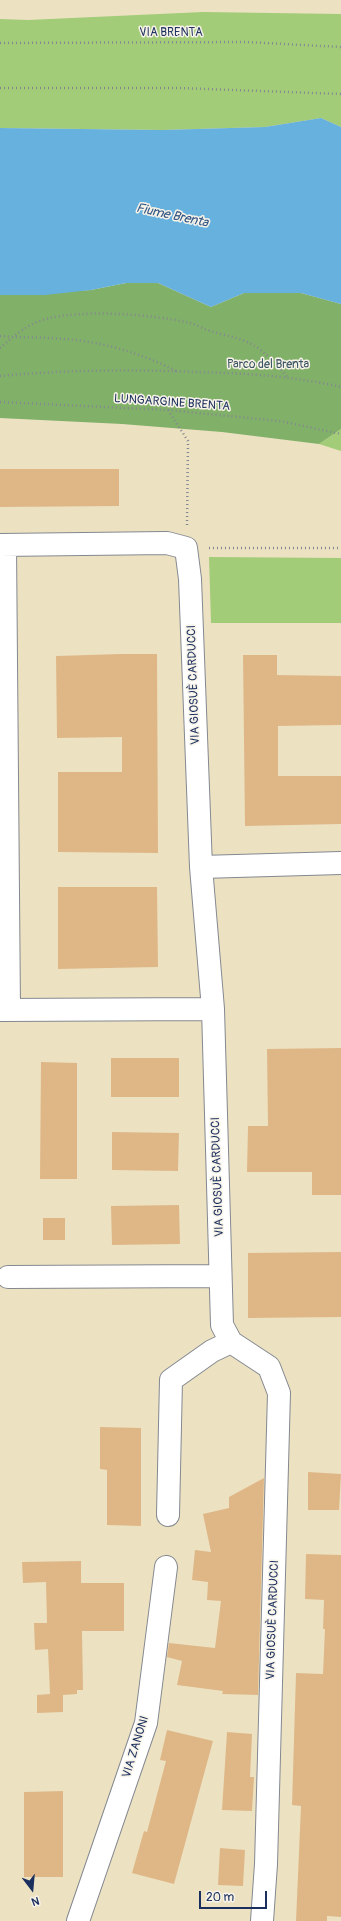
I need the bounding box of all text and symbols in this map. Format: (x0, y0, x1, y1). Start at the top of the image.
street label: VIA BRENTA (139, 26, 203, 40)
water label: Fiume Brenta (134, 201, 210, 231)
park label: Parco del Brenta (227, 358, 309, 372)
street label: LUNGARGINE BRENTA (114, 392, 230, 414)
street label: VIA GIOSUÈ CARDUCCI (185, 625, 203, 745)
street label: VIA GIOSUÈ CARDUCCI (209, 1117, 227, 1237)
street label: VIA GIOSUÈ CARDUCCI (264, 1560, 282, 1680)
street label: VIA ZANONI (120, 1714, 152, 1780)
north arrow (12, 1869, 52, 1909)
scale bar (201, 1883, 269, 1909)
text: 20 m (206, 1890, 234, 1905)
text: N (30, 1894, 41, 1908)

